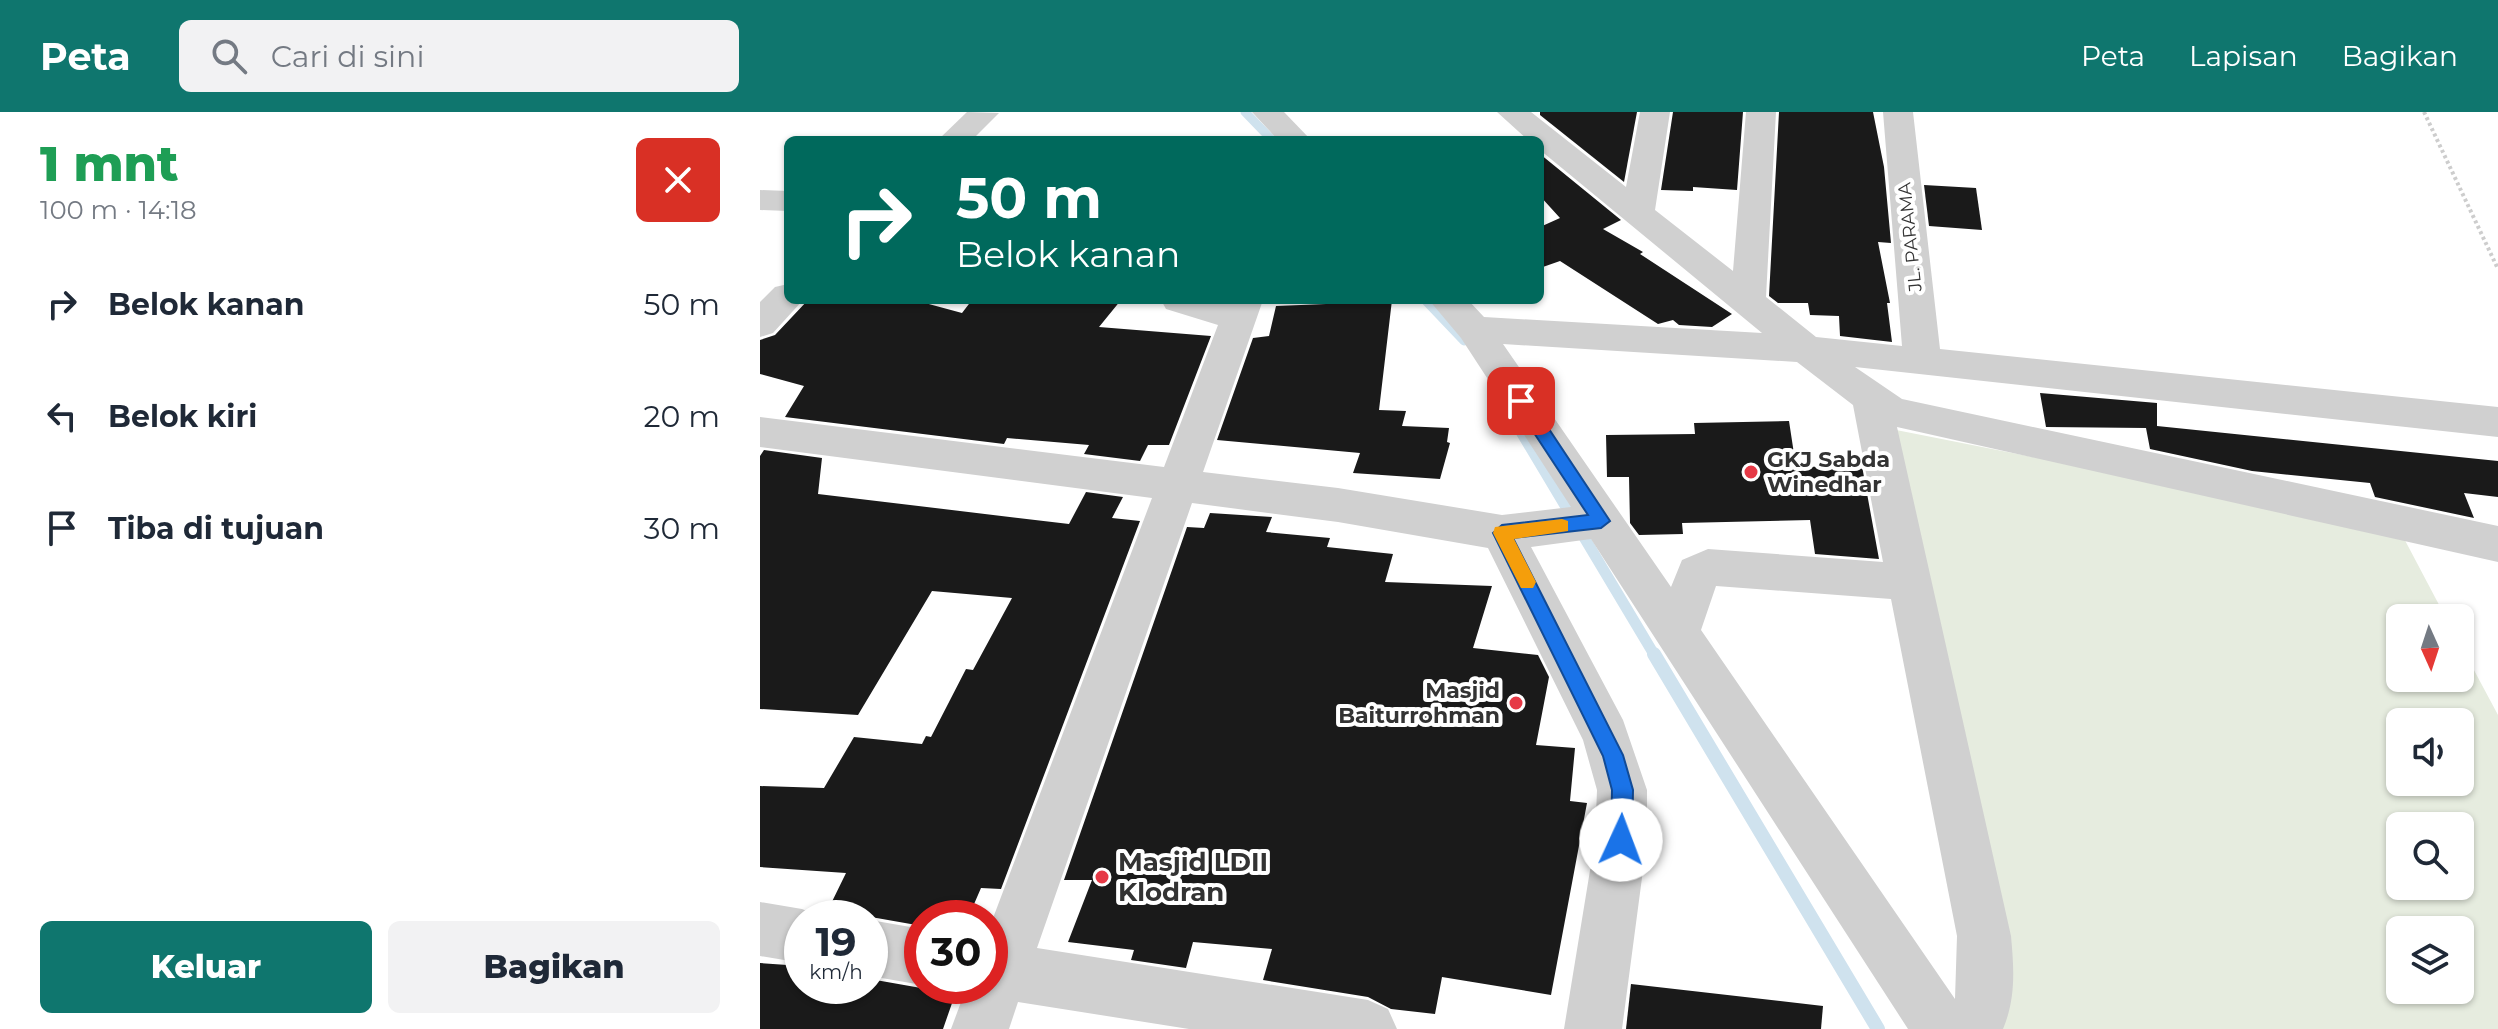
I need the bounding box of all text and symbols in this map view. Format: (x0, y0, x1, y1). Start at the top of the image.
search box (179, 20, 739, 92)
text: Peta (40, 33, 131, 80)
icon: search (207, 34, 251, 78)
text: Cari di sini (271, 38, 424, 75)
text: Peta (2081, 39, 2145, 73)
text: Lapisan (2189, 39, 2298, 73)
text: Bagikan (2342, 39, 2458, 73)
text: 1 mnt (40, 135, 178, 193)
button: close (636, 138, 720, 222)
text: 50 m (956, 164, 1102, 232)
icon: right (824, 168, 928, 272)
street label: JL. PARAMA (1893, 181, 1927, 294)
text: 100 m · 14:18 (40, 194, 197, 226)
text: Belok kanan (956, 232, 1180, 276)
icon: right (40, 282, 84, 326)
text: Belok kanan (108, 286, 305, 323)
text: 50 m (643, 286, 720, 323)
pin (1487, 367, 1555, 435)
icon: arrive (1499, 379, 1543, 423)
icon: left (40, 394, 84, 438)
text: Belok kiri (108, 398, 257, 435)
text: 20 m (643, 398, 720, 435)
place label: GKJ Sabda Winedhar (1767, 446, 1890, 498)
marker: GKJ Sabda Winedhar (1742, 463, 1760, 481)
icon: arrive (40, 506, 84, 550)
text: Tiba di tujuan (108, 510, 324, 547)
text: 30 m (644, 510, 720, 547)
north arrow (2386, 604, 2474, 692)
map controls (2386, 604, 2474, 1004)
place label: Masjid Baiturrohman (1338, 677, 1500, 729)
marker: Masjid Baiturrohman (1507, 694, 1525, 712)
button: sound (2386, 708, 2474, 796)
position arrow (1579, 798, 1663, 882)
button: search (2386, 812, 2474, 900)
place label: Masjid LDII Klodran (1118, 846, 1268, 908)
marker: Masjid LDII Klodran (1093, 868, 1111, 886)
speed limit sign: 30 (904, 900, 1008, 1004)
button: layers (2386, 916, 2474, 1004)
text: 19 (815, 917, 857, 966)
button: Keluar (40, 921, 372, 1013)
button: Bagikan (388, 921, 720, 1013)
text: km/h (809, 960, 863, 984)

